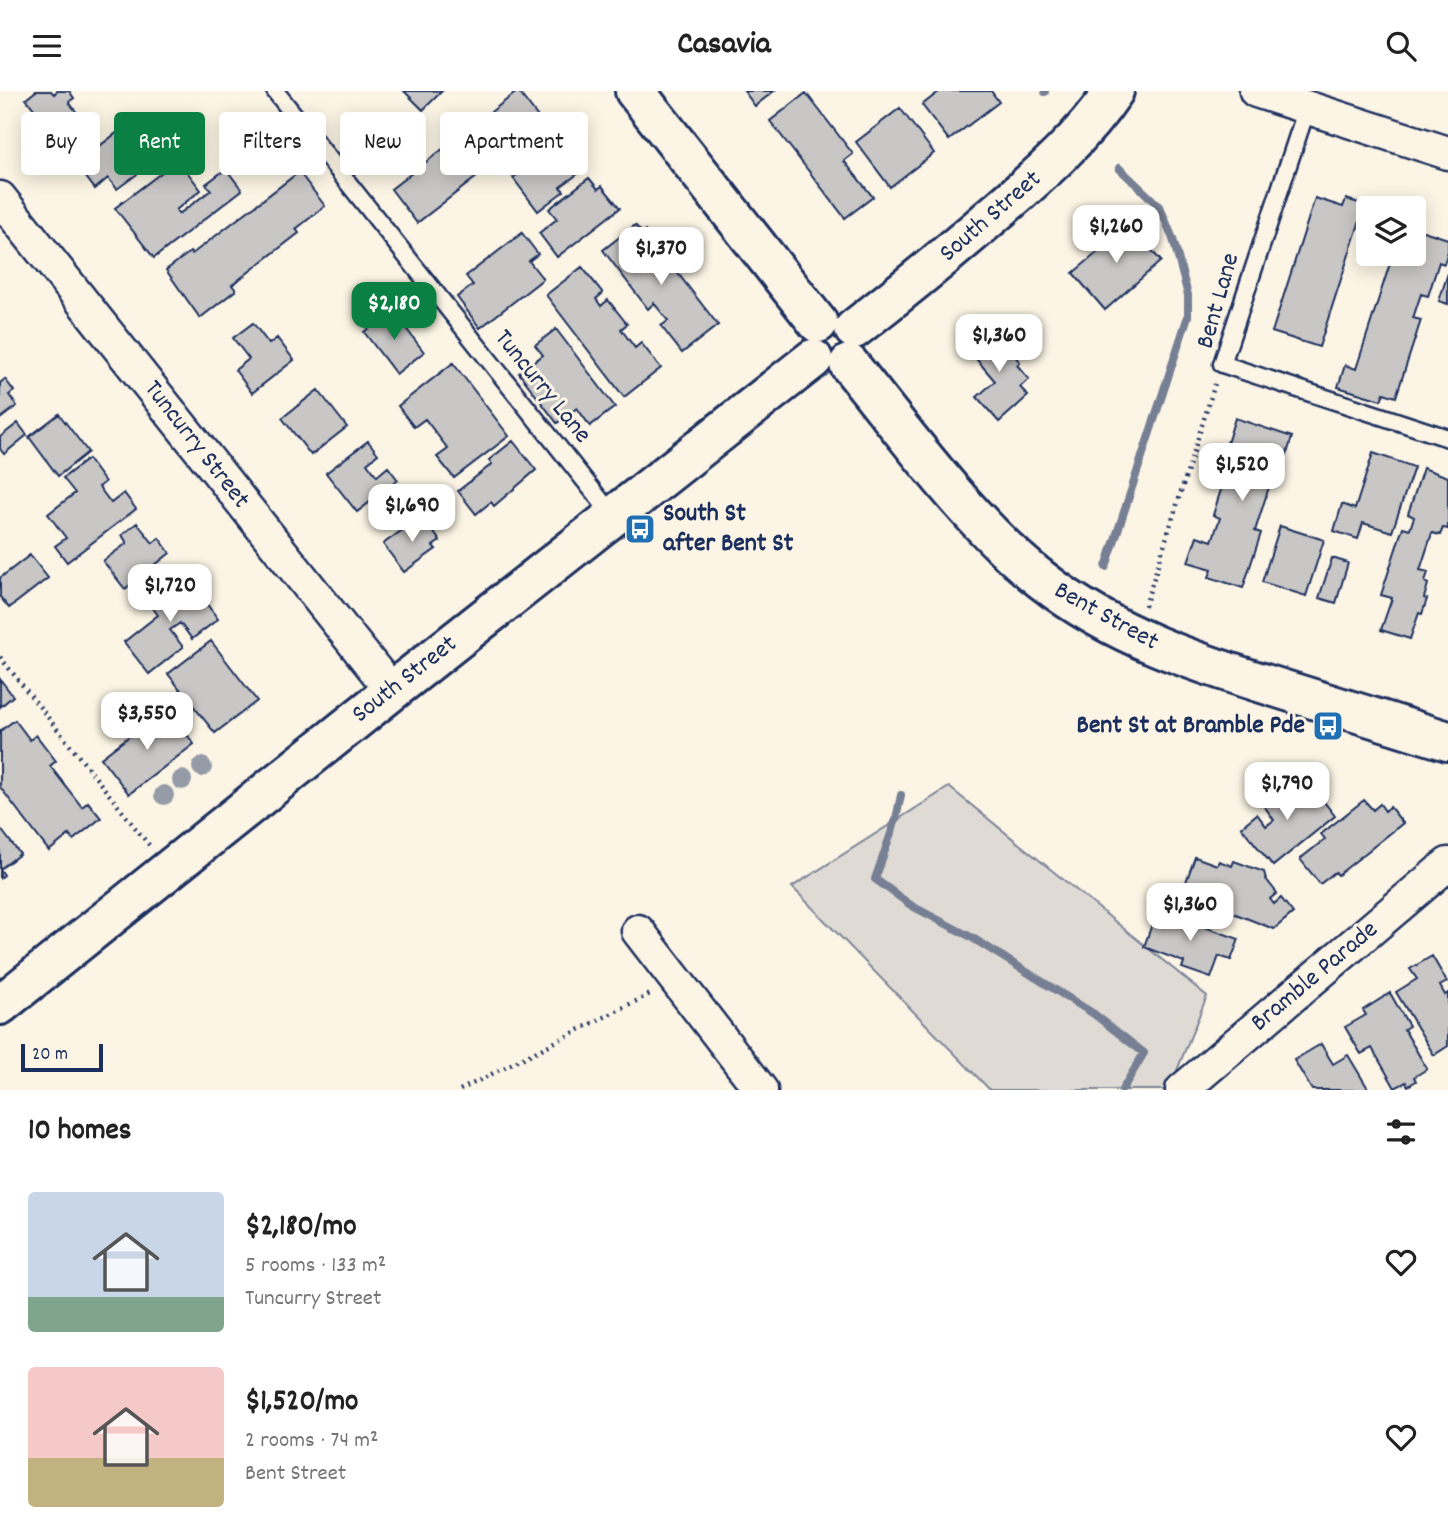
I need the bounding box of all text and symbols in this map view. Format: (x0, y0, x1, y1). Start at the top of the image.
text: Casavia (677, 23, 771, 69)
icon: menu (28, 27, 66, 65)
icon: search (1382, 27, 1420, 65)
chip: Buy (21, 112, 100, 175)
chip: Rent (114, 112, 205, 175)
chip: Filters (219, 112, 326, 175)
chip: New (340, 112, 426, 175)
chip: Apartment (440, 112, 588, 175)
street label: South Street (932, 162, 1051, 272)
map controls (1356, 196, 1426, 266)
button: layers (1356, 196, 1426, 266)
pin: $1,260 (1059, 205, 1173, 265)
text: $1,260 (1089, 211, 1143, 244)
pin: $1,370 (604, 227, 718, 287)
text: $1,370 (635, 233, 687, 266)
street label: Bent Lane (1188, 249, 1250, 353)
pin: $2,180 (337, 282, 451, 342)
text: $2,180 (368, 288, 420, 321)
pin: $1,360 (942, 315, 1056, 374)
text: $1,360 (971, 320, 1027, 353)
street label: Tuncurry Lane (484, 322, 600, 452)
street label: Tuncurry Street (134, 373, 258, 517)
pin: $1,520 (1185, 443, 1299, 503)
text: $1,520 (1215, 449, 1269, 482)
pin: $1,690 (355, 484, 469, 544)
text: $1,690 (384, 490, 440, 523)
place label: South St after Bent St (663, 496, 794, 563)
bus stop icon: South St after Bent St (623, 512, 657, 546)
pin: $1,720 (113, 565, 227, 624)
text: $1,720 (144, 570, 196, 603)
street label: Bent Street (1047, 573, 1165, 661)
street label: South Street (344, 627, 466, 733)
pin: $3,550 (90, 693, 204, 752)
text: $3,550 (117, 698, 177, 731)
place label: Bent St at Bramble Pde (1077, 708, 1305, 745)
bus stop icon: Bent St at Bramble Pde (1311, 709, 1345, 743)
pin: $1,790 (1230, 763, 1344, 822)
text: $1,790 (1261, 768, 1313, 801)
pin: $1,360 (1133, 883, 1247, 943)
text: $1,360 (1162, 889, 1218, 922)
street label: Bramble Parade (1243, 913, 1387, 1041)
scale bar (21, 1041, 103, 1073)
text: 20 m (32, 1042, 68, 1069)
text: 10 homes (28, 1111, 131, 1154)
icon: filters (1382, 1113, 1420, 1151)
text: $2,180/mo (245, 1207, 356, 1250)
icon: home (84, 1220, 168, 1304)
icon: heart (1382, 1243, 1420, 1281)
text: 5 rooms · 133 m² (245, 1250, 386, 1283)
text: Tuncurry Street (245, 1283, 381, 1316)
text: $1,520/mo (245, 1382, 358, 1425)
icon: home (84, 1395, 168, 1479)
icon: heart (1382, 1418, 1420, 1456)
text: 2 rooms · 74 m² (245, 1425, 378, 1458)
text: Bent Street (245, 1458, 346, 1491)

